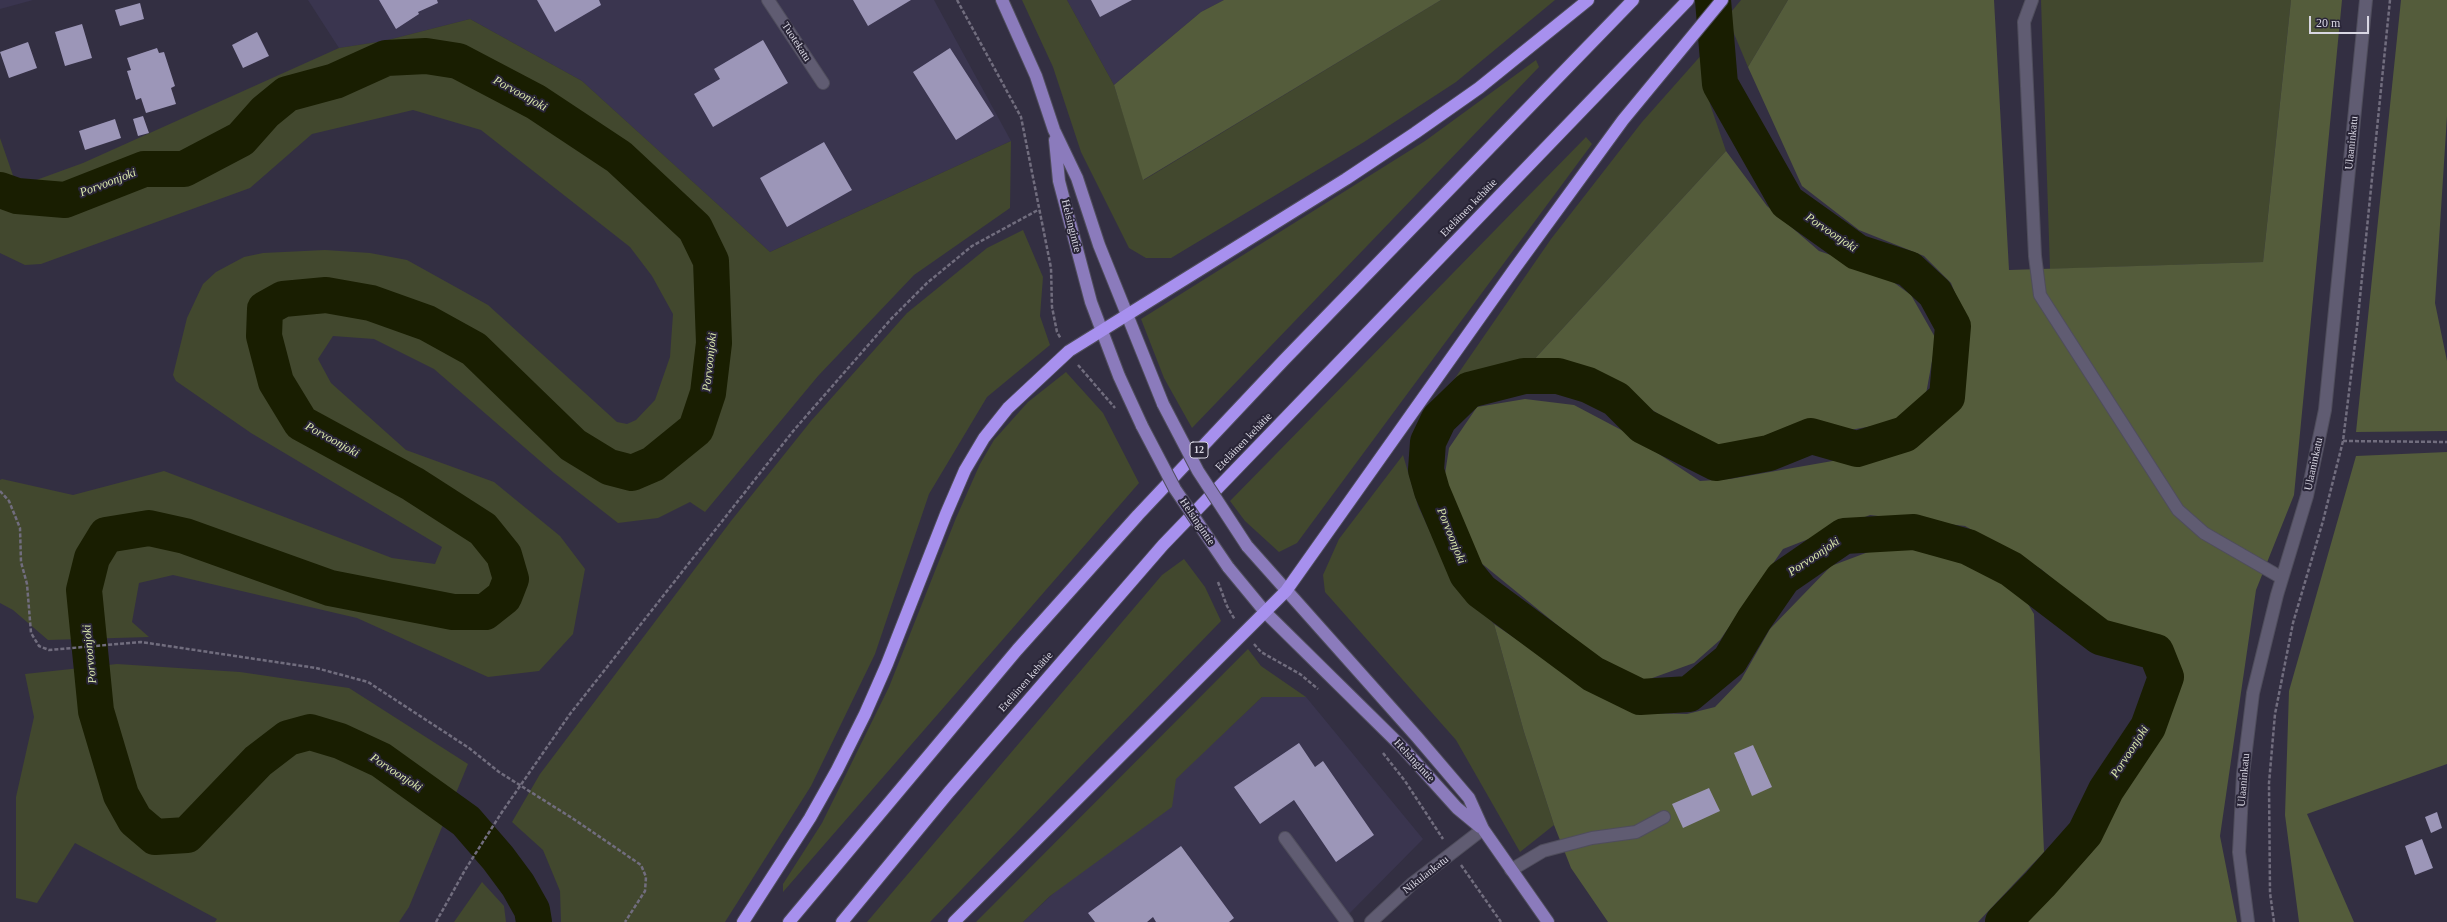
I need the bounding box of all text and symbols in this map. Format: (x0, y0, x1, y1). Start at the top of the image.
scale bar (2311, 8, 2371, 34)
text: 20 m (2316, 16, 2340, 30)
street label: Tuotekatu (778, 20, 814, 64)
water label: Porvoonjoki (491, 73, 549, 115)
street label: Ulaaninkatu (2343, 116, 2361, 170)
water label: Porvoonjoki (78, 166, 138, 200)
street label: Eteläinen kehätie (1438, 176, 1500, 240)
street label: Helsingintie (1058, 198, 1084, 254)
water label: Porvoonjoki (1802, 210, 1860, 256)
water label: Porvoonjoki (700, 332, 720, 392)
street label: Eteläinen kehätie (1213, 410, 1275, 474)
water label: Porvoonjoki (303, 419, 361, 461)
street label: Ulaaninkatu (2302, 436, 2326, 492)
road number: 12 (1190, 442, 1208, 458)
street label: Helsingintie (1176, 496, 1218, 548)
water label: Porvoonjoki (1433, 506, 1469, 566)
water label: Porvoonjoki (1785, 534, 1843, 580)
water label: Porvoonjoki (80, 624, 100, 684)
street label: Eteläinen kehätie (996, 649, 1056, 715)
water label: Porvoonjoki (2108, 723, 2152, 781)
street label: Helsingintie (1391, 737, 1437, 785)
water label: Porvoonjoki (367, 751, 425, 795)
street label: Ulaaninkatu (2235, 753, 2253, 807)
street label: Nikulankatu (1401, 853, 1451, 897)

